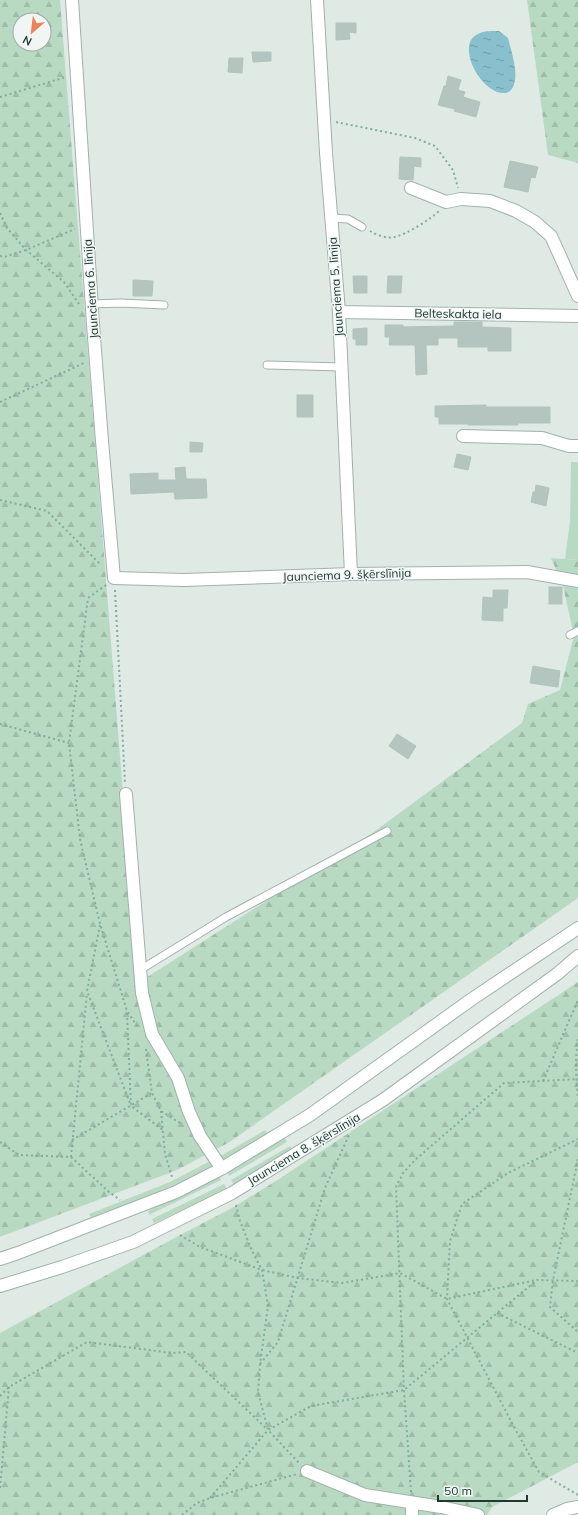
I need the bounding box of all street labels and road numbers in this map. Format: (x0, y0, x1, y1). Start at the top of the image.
street label: Jaunciema 5. līnija (325, 237, 346, 337)
street label: Jaunciema 6. līnija (80, 239, 101, 339)
street label: Belteskakta iela (414, 305, 502, 322)
street label: Jaunciema 9. šķērslīnija (282, 565, 412, 585)
street label: Jaunciema 8. šķērslīnija (245, 1109, 363, 1189)

